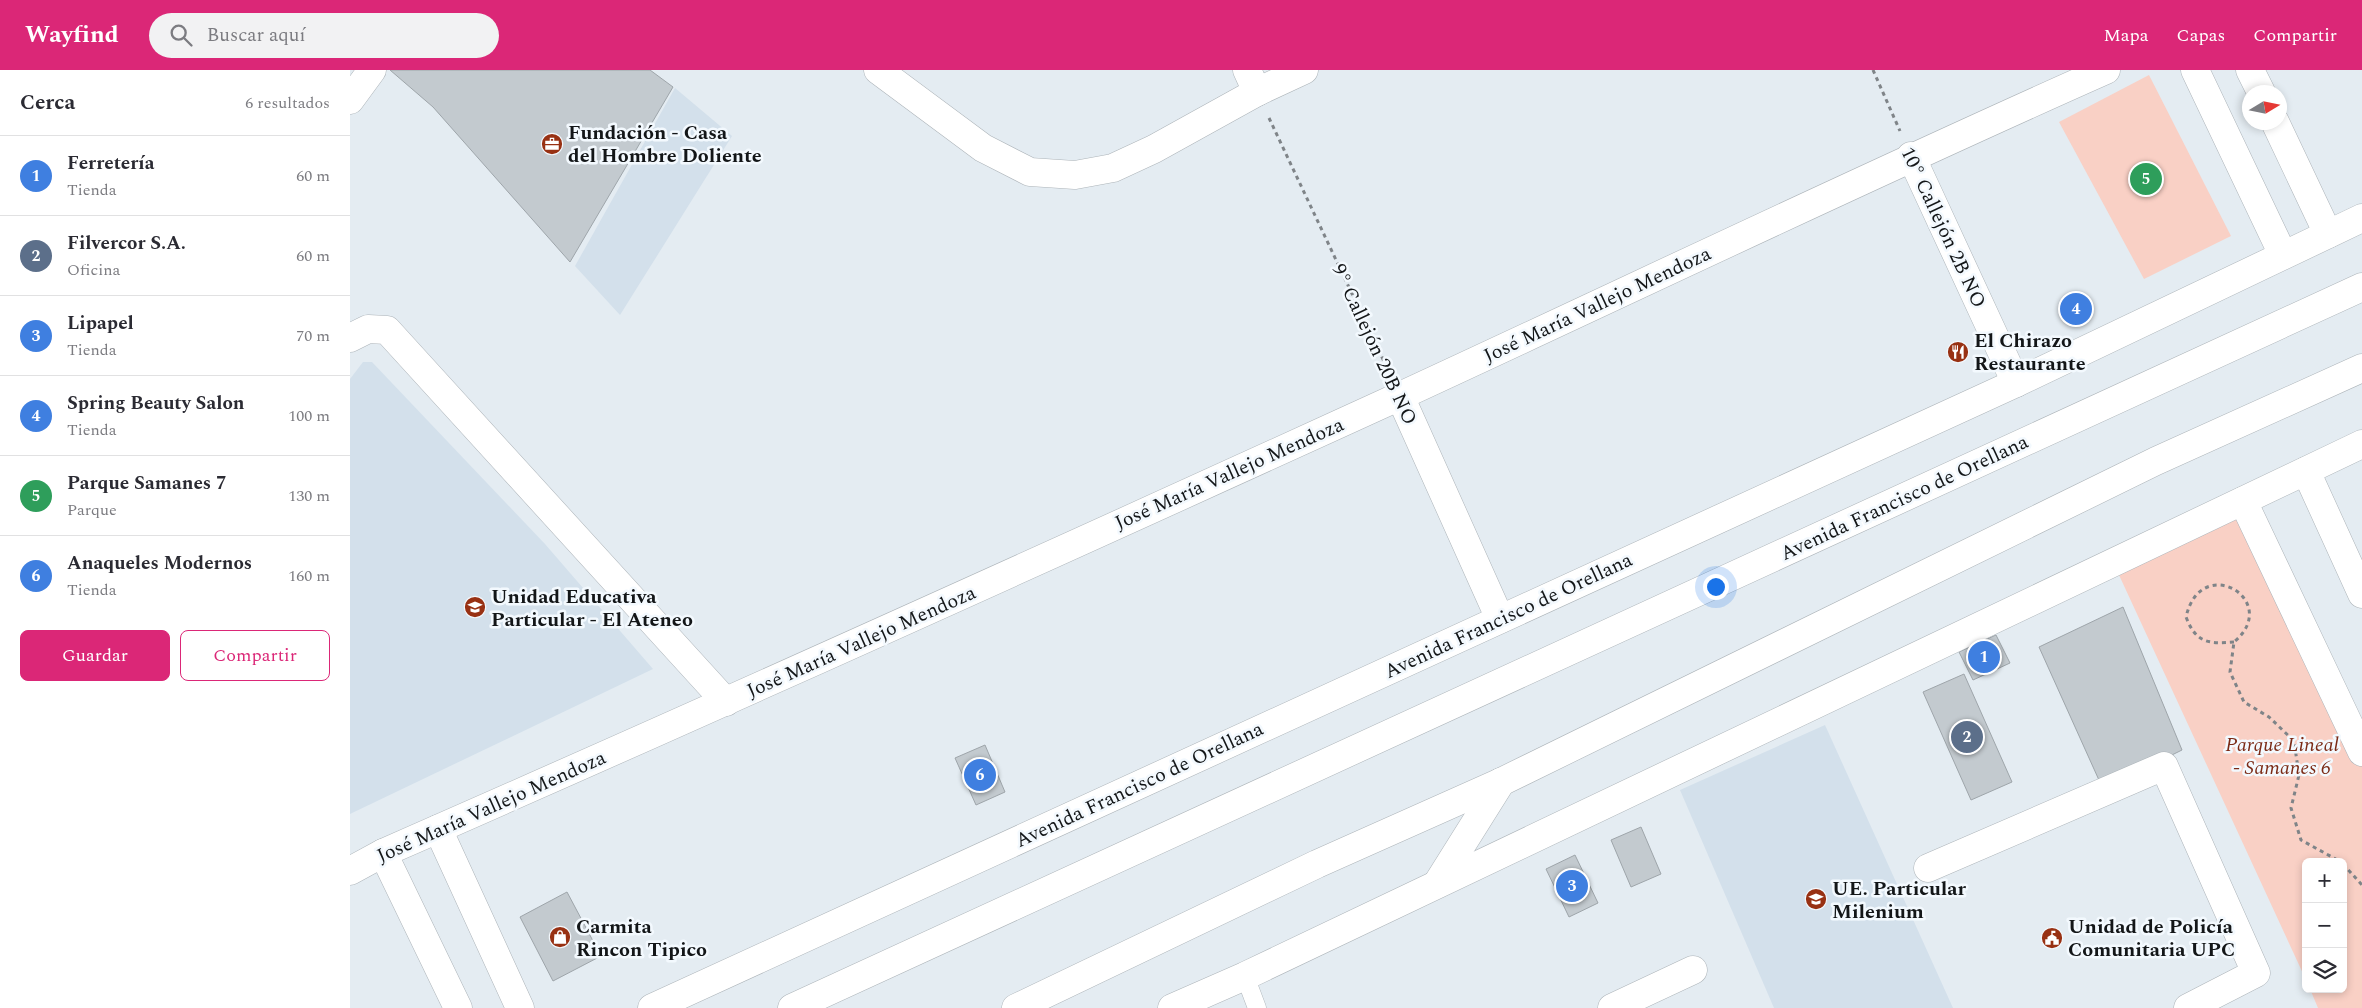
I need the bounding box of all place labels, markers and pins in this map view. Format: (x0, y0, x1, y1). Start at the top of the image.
place label: Fundación - Casa del Hombre Doliente (568, 118, 762, 171)
office icon: Fundación - Casa del Hombre Doliente (540, 132, 564, 156)
pin: 5 (2130, 160, 2162, 198)
pin: 4 (2060, 290, 2092, 328)
place label: El Chirazo Restaurante (1974, 326, 2086, 379)
restaurant icon: El Chirazo Restaurante (1946, 340, 1970, 364)
place label: Unidad Educativa Particular - El Ateneo (491, 582, 693, 635)
school or university icon: Unidad Educativa Particular - El Ateneo (463, 595, 487, 619)
pin: 1 (1968, 638, 2000, 676)
pin: 2 (1951, 718, 1983, 756)
pin: 6 (964, 756, 996, 794)
pin: 3 (1556, 867, 1588, 905)
place label: UE. Particular Milenium (1832, 874, 1967, 927)
school or university icon: UE. Particular Milenium (1804, 887, 1828, 911)
place label: Carmita Rincon Tipico (576, 912, 707, 965)
place label: Unidad de Policía Comunitaria UPC (2068, 912, 2235, 965)
shop icon: Carmita Rincon Tipico (548, 925, 572, 949)
public building icon: Unidad de Policía Comunitaria UPC (2040, 926, 2064, 950)

